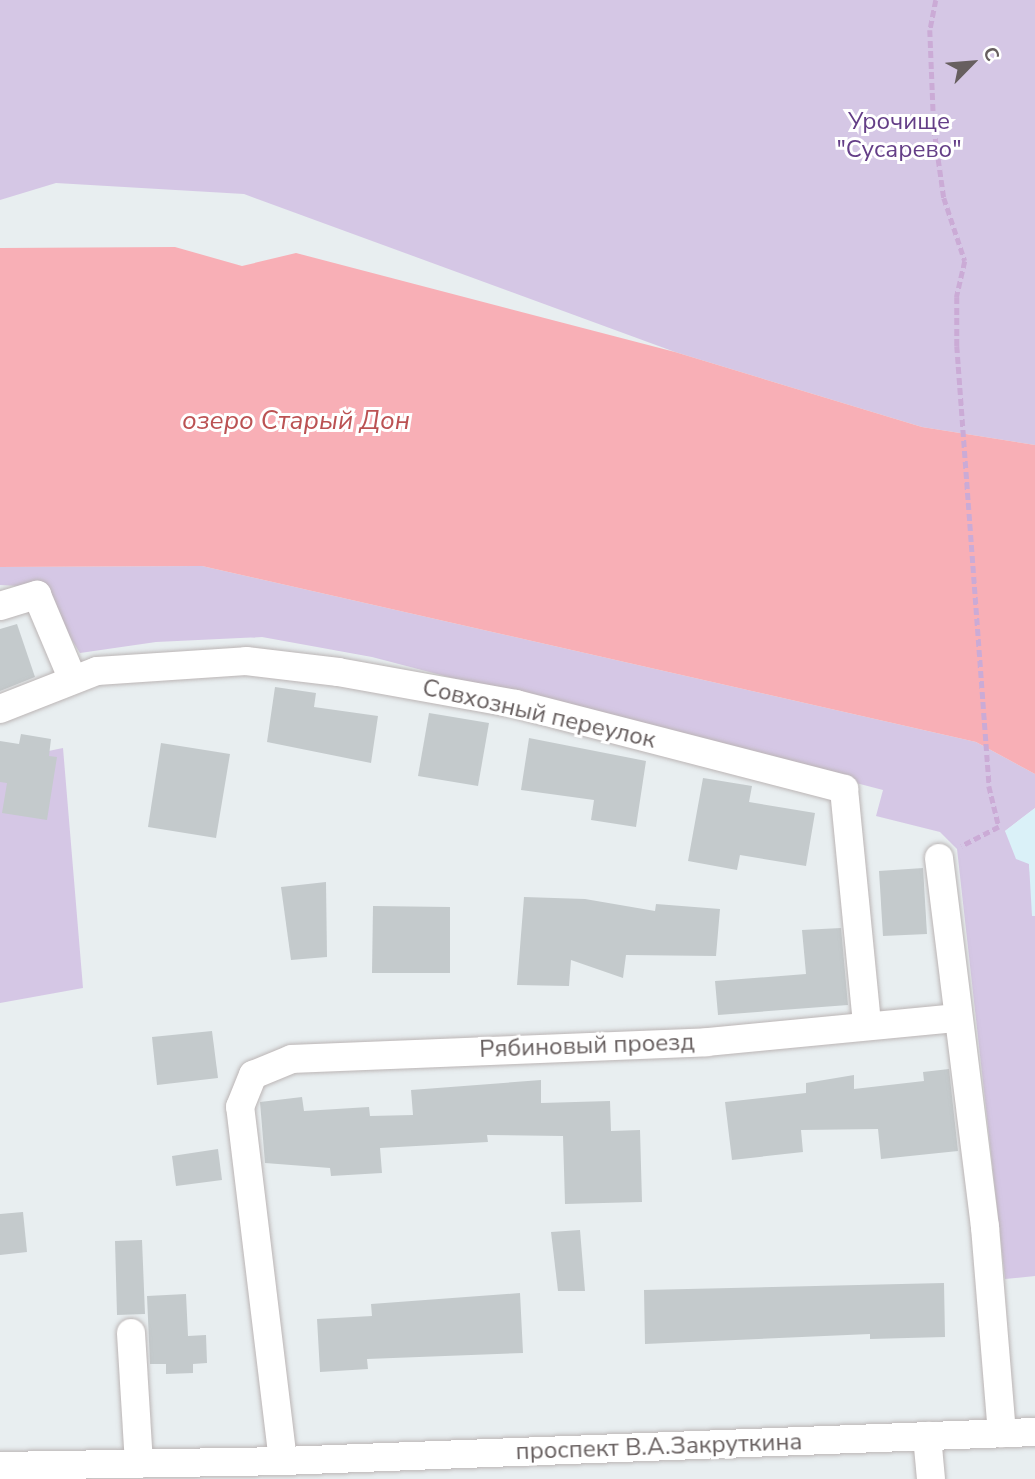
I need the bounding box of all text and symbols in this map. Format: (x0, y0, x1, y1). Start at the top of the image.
north arrow (937, 28, 1007, 98)
text: С (977, 43, 1006, 65)
park label: Урочище "Сусарево" (836, 108, 962, 164)
water label: озеро Старый Дон (182, 405, 410, 437)
street label: Совхозный переулок (420, 673, 658, 755)
street label: Рябиновый проезд (479, 1028, 695, 1064)
street label: проспект В.А.Закруткина (515, 1428, 803, 1466)

